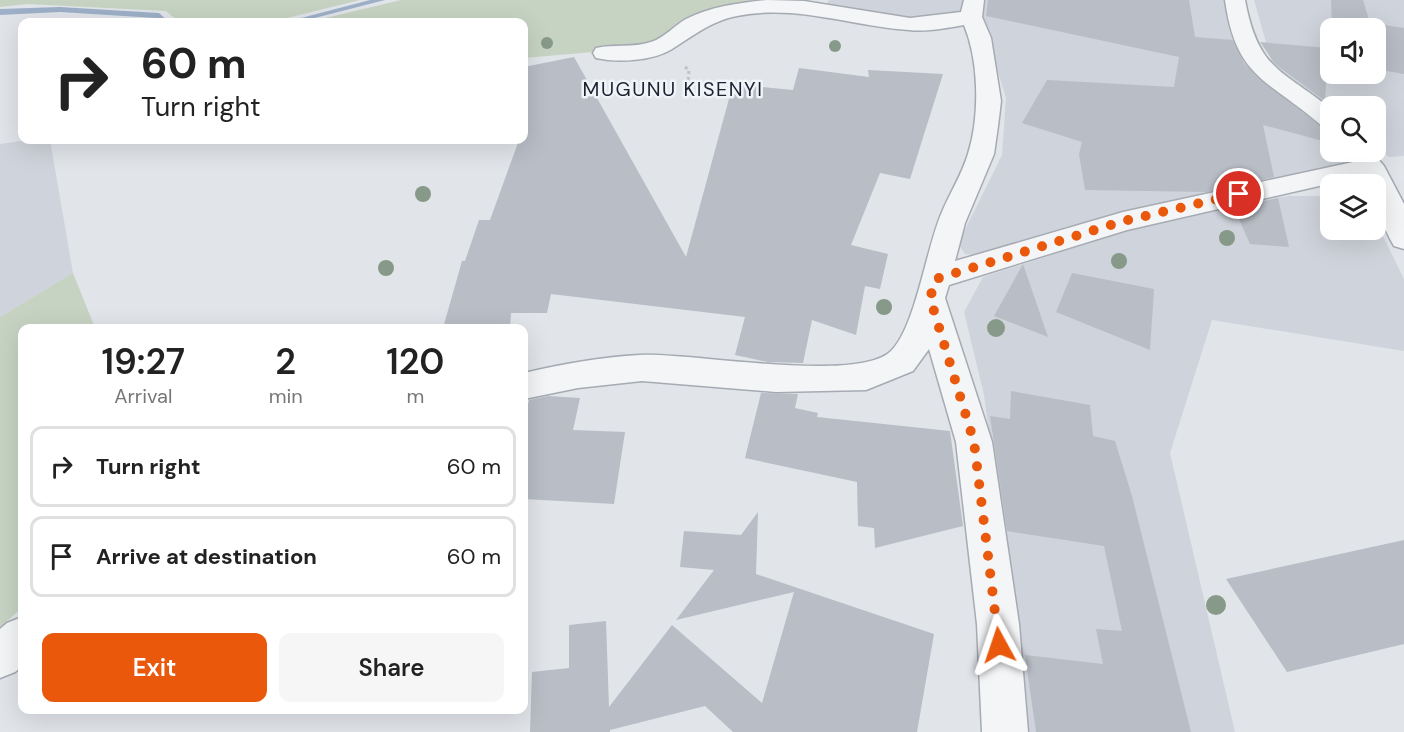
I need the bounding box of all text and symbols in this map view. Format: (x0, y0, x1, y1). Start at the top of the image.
map controls (1320, 18, 1386, 240)
button: sound (1320, 18, 1386, 84)
text: 60 m (141, 36, 247, 91)
icon: right (42, 42, 120, 120)
district label: MUGUNU KISENYI (583, 76, 763, 102)
text: Turn right (141, 89, 261, 124)
button: search (1320, 96, 1386, 162)
pin (1213, 168, 1264, 219)
button: layers (1320, 174, 1386, 240)
icon: arrive (1222, 177, 1255, 210)
text: 19:27 (102, 338, 185, 385)
text: 2 (275, 338, 296, 385)
text: 120 (386, 338, 444, 385)
text: Arrival (114, 383, 172, 409)
text: min (269, 383, 303, 409)
text: m (406, 383, 424, 409)
icon: right (45, 450, 78, 483)
text: Turn right (96, 452, 201, 481)
text: 60 m (447, 452, 501, 481)
icon: arrive (45, 540, 78, 573)
text: Arrive at destination (96, 542, 317, 571)
text: 60 m (447, 542, 501, 571)
position arrow (967, 613, 1031, 677)
button: Exit (42, 633, 267, 702)
button: Share (279, 633, 504, 702)

